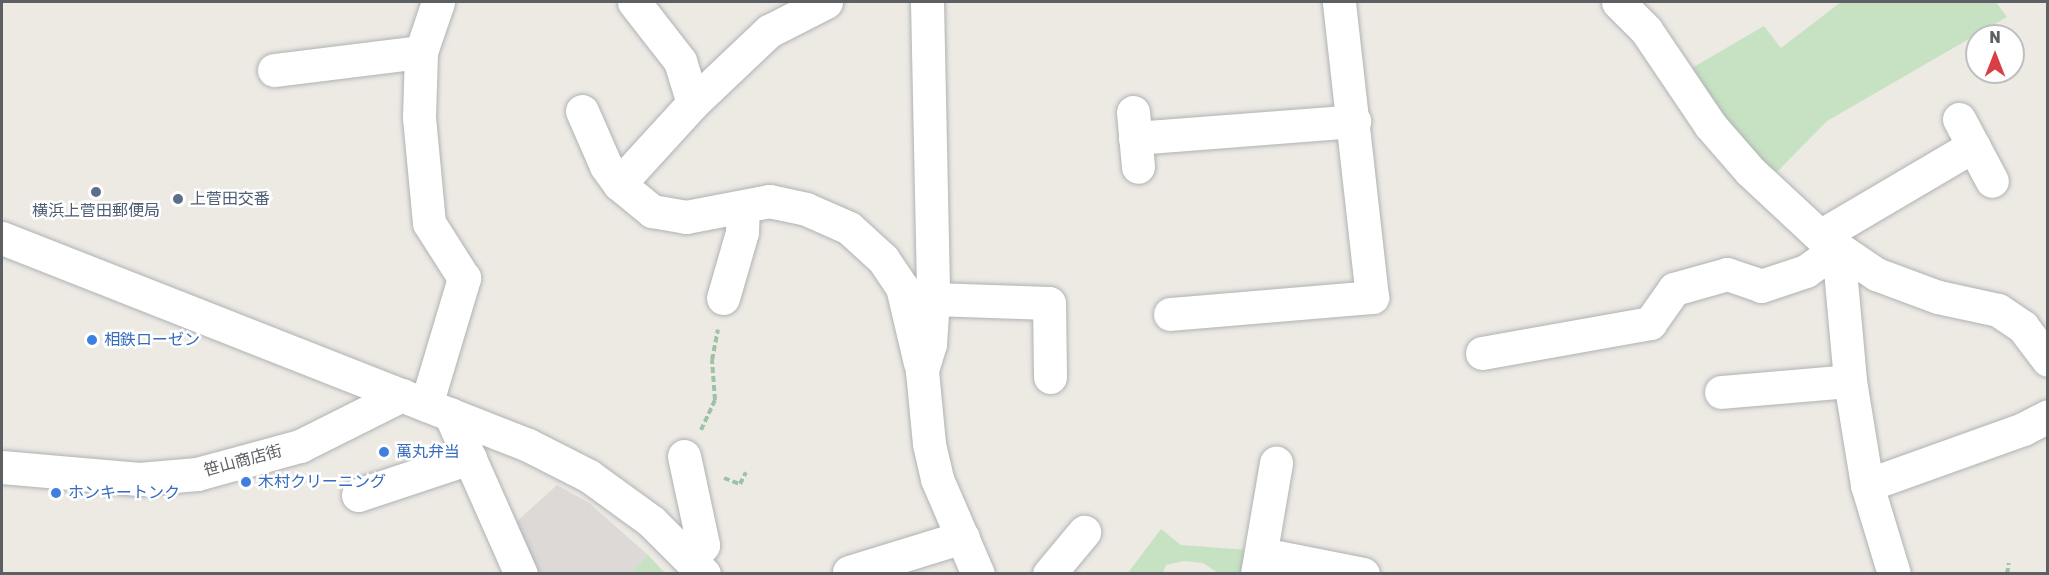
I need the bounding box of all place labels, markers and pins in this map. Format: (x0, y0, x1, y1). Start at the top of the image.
marker: 横浜上菅田郵便局 (89, 185, 103, 199)
place label: 上菅田交番 (190, 189, 270, 209)
marker: 上菅田交番 (171, 192, 185, 206)
place label: 横浜上菅田郵便局 (32, 201, 160, 221)
place label: 相鉄ローゼン (104, 330, 200, 350)
marker: 相鉄ローゼン (85, 333, 99, 347)
place label: 萬丸弁当 (396, 442, 460, 462)
marker: 萬丸弁当 (377, 445, 391, 459)
place label: 木村クリーニング (258, 472, 386, 492)
marker: 木村クリーニング (239, 475, 253, 489)
place label: ホンキートンク (68, 483, 180, 503)
marker: ホンキートンク (49, 486, 63, 500)

